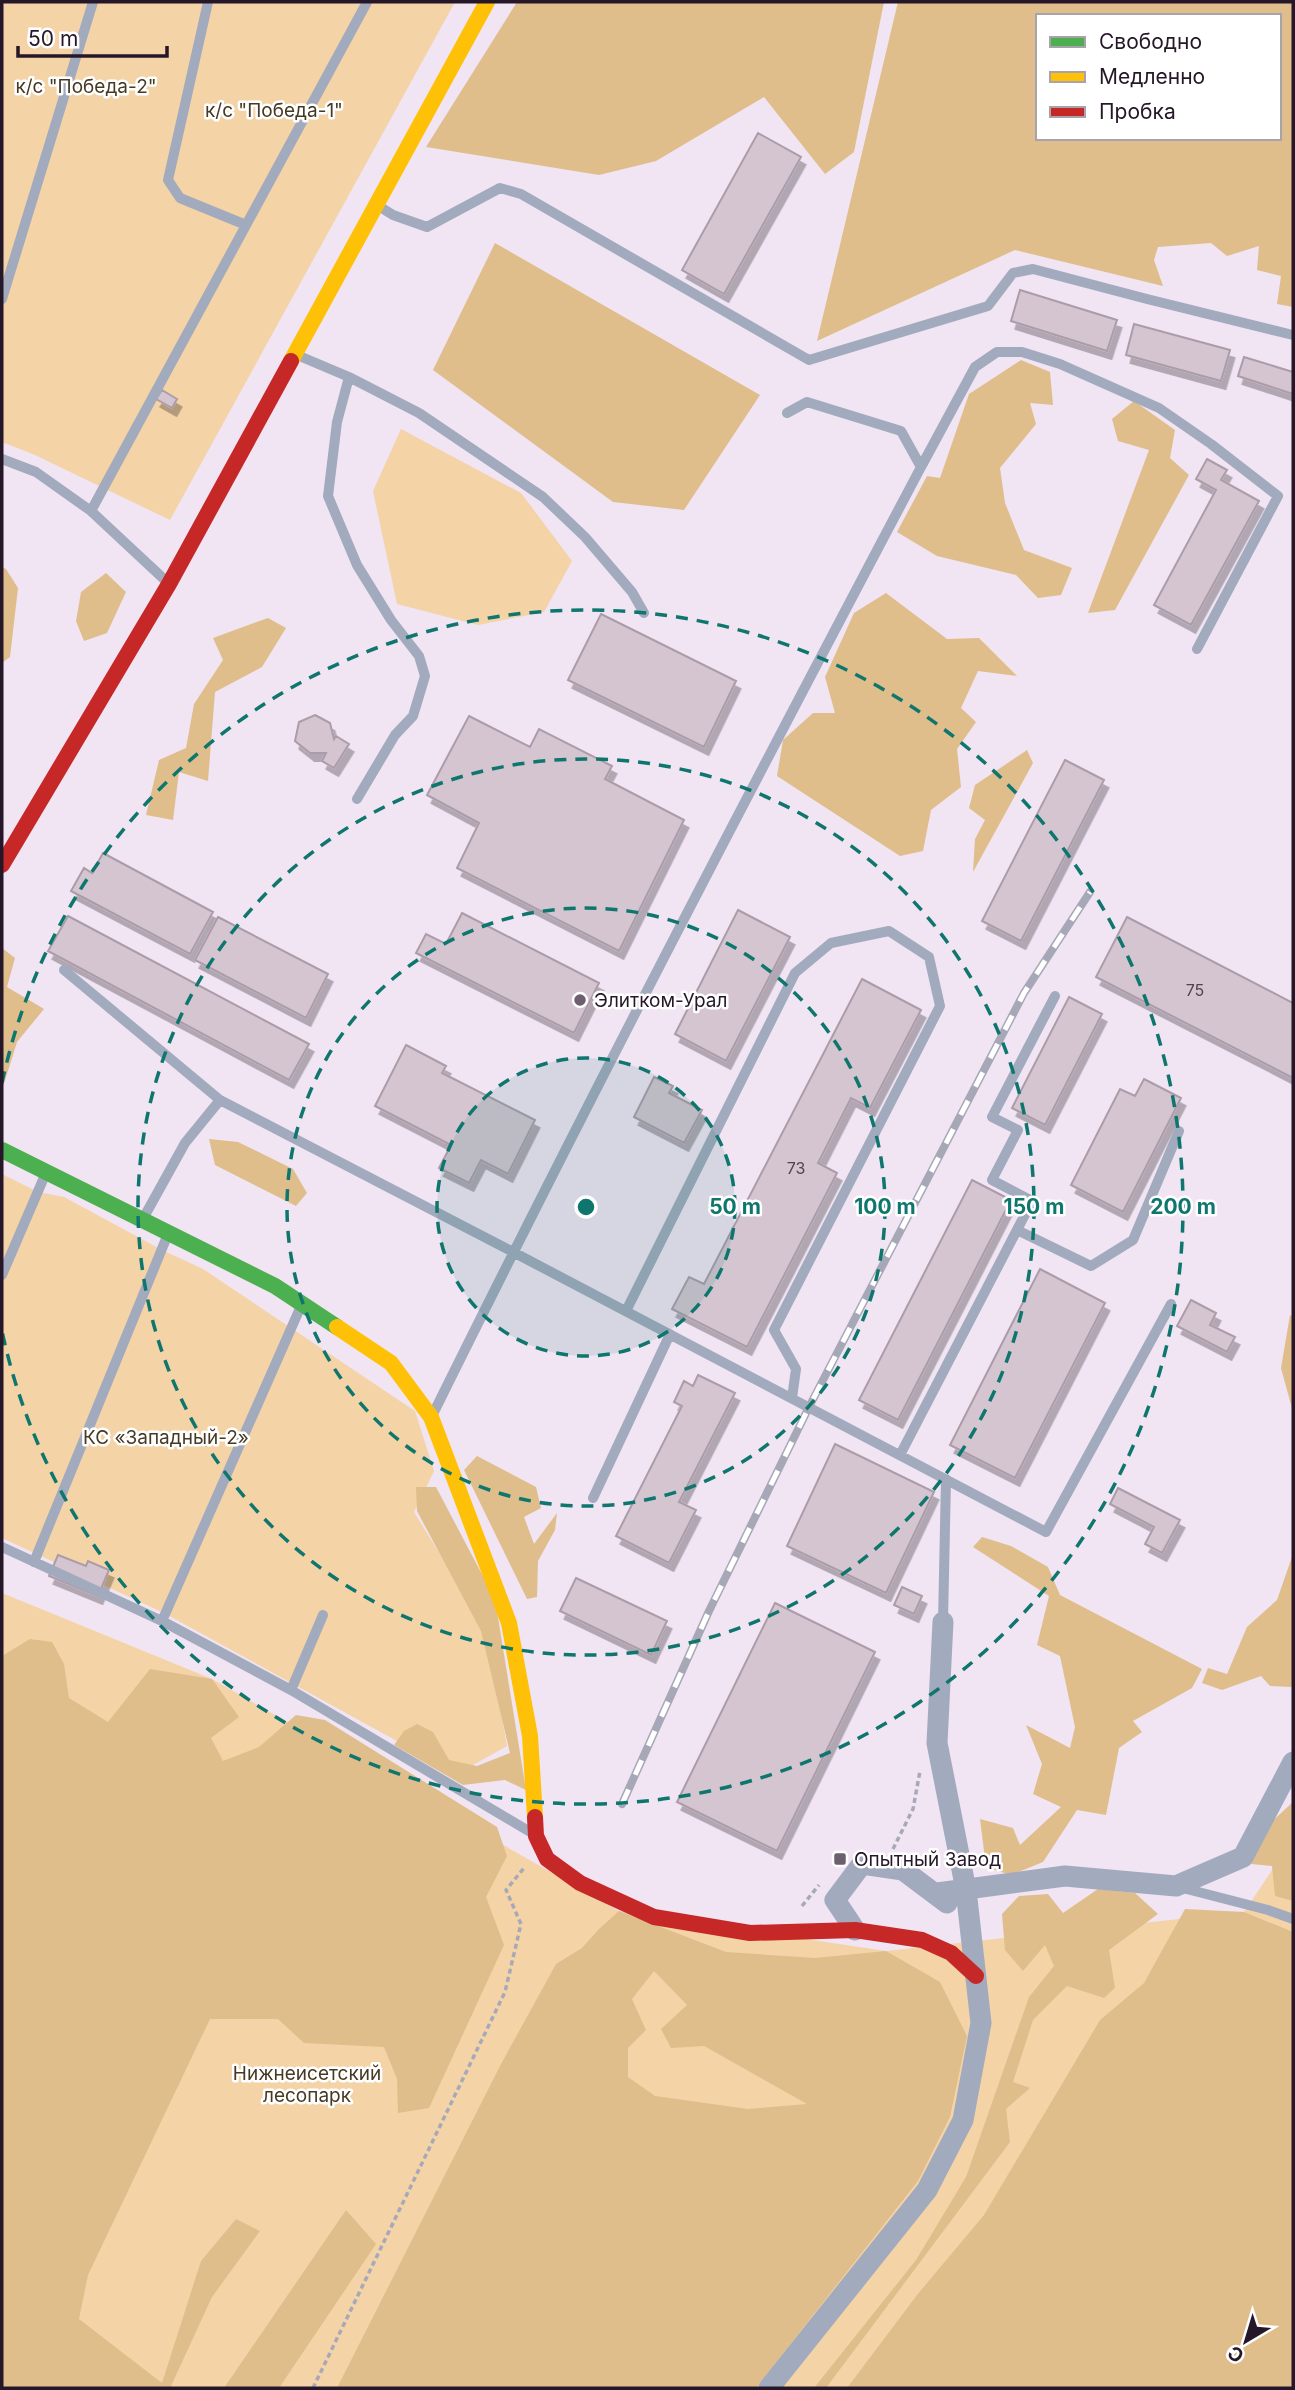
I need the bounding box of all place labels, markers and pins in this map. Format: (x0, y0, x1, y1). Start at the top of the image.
place label: Элитком-Урал (594, 989, 727, 1012)
marker: Элитком-Урал (572, 992, 588, 1008)
centre of rings (574, 1195, 598, 1219)
place label: Опытный Завод (854, 1848, 1001, 1871)
marker: Опытный Завод (832, 1851, 848, 1867)

